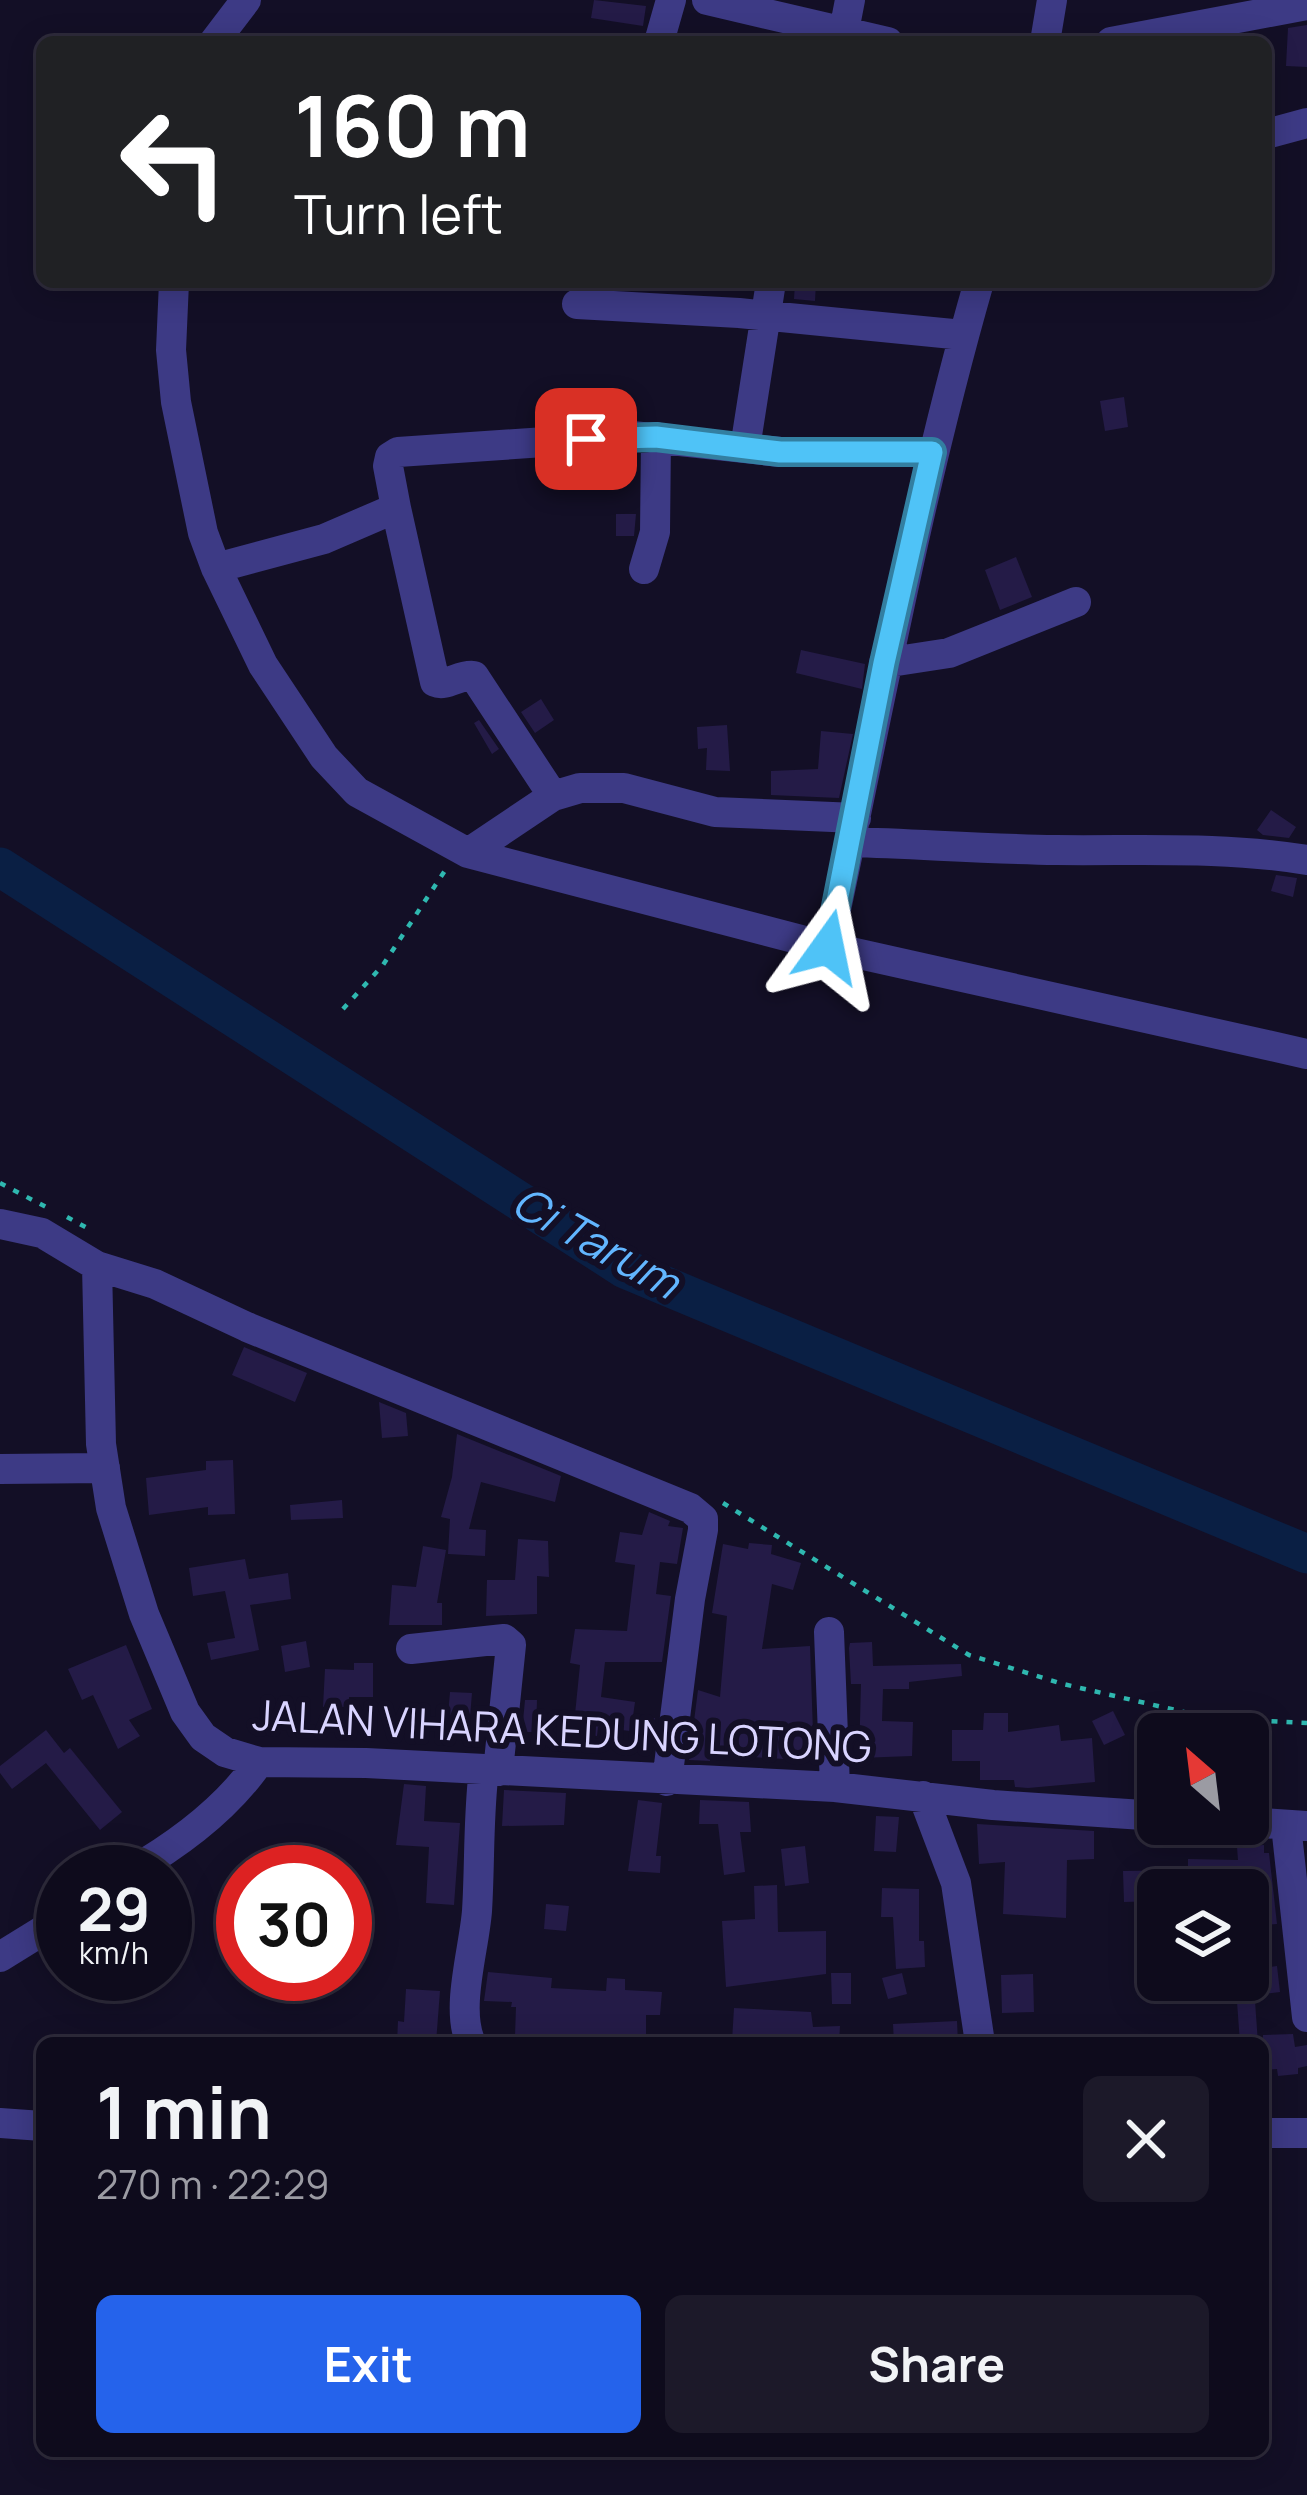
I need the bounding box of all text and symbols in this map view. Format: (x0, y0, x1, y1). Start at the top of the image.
text: 160 m (294, 67, 531, 182)
icon: left (96, 84, 252, 240)
text: Turn left (294, 176, 503, 250)
pin (535, 388, 637, 490)
icon: arrive (553, 406, 619, 472)
position arrow (765, 884, 891, 1010)
water label: Ci Tarum (502, 1170, 693, 1314)
street label: JALAN VIHARA KEDUNG LOTONG (251, 1685, 873, 1775)
north arrow (1137, 1713, 1269, 1845)
map controls (1137, 1713, 1269, 2001)
speed limit sign: 30 (216, 1845, 372, 2001)
text: 29 (77, 1867, 151, 1949)
button: layers (1137, 1869, 1269, 2001)
text: km/h (79, 1932, 149, 1973)
text: 1 min (96, 2062, 272, 2161)
button: close (1083, 2076, 1209, 2202)
text: 270 m · 22:29 (96, 2157, 329, 2211)
button: Exit (96, 2295, 641, 2433)
button: Share (665, 2295, 1209, 2433)

